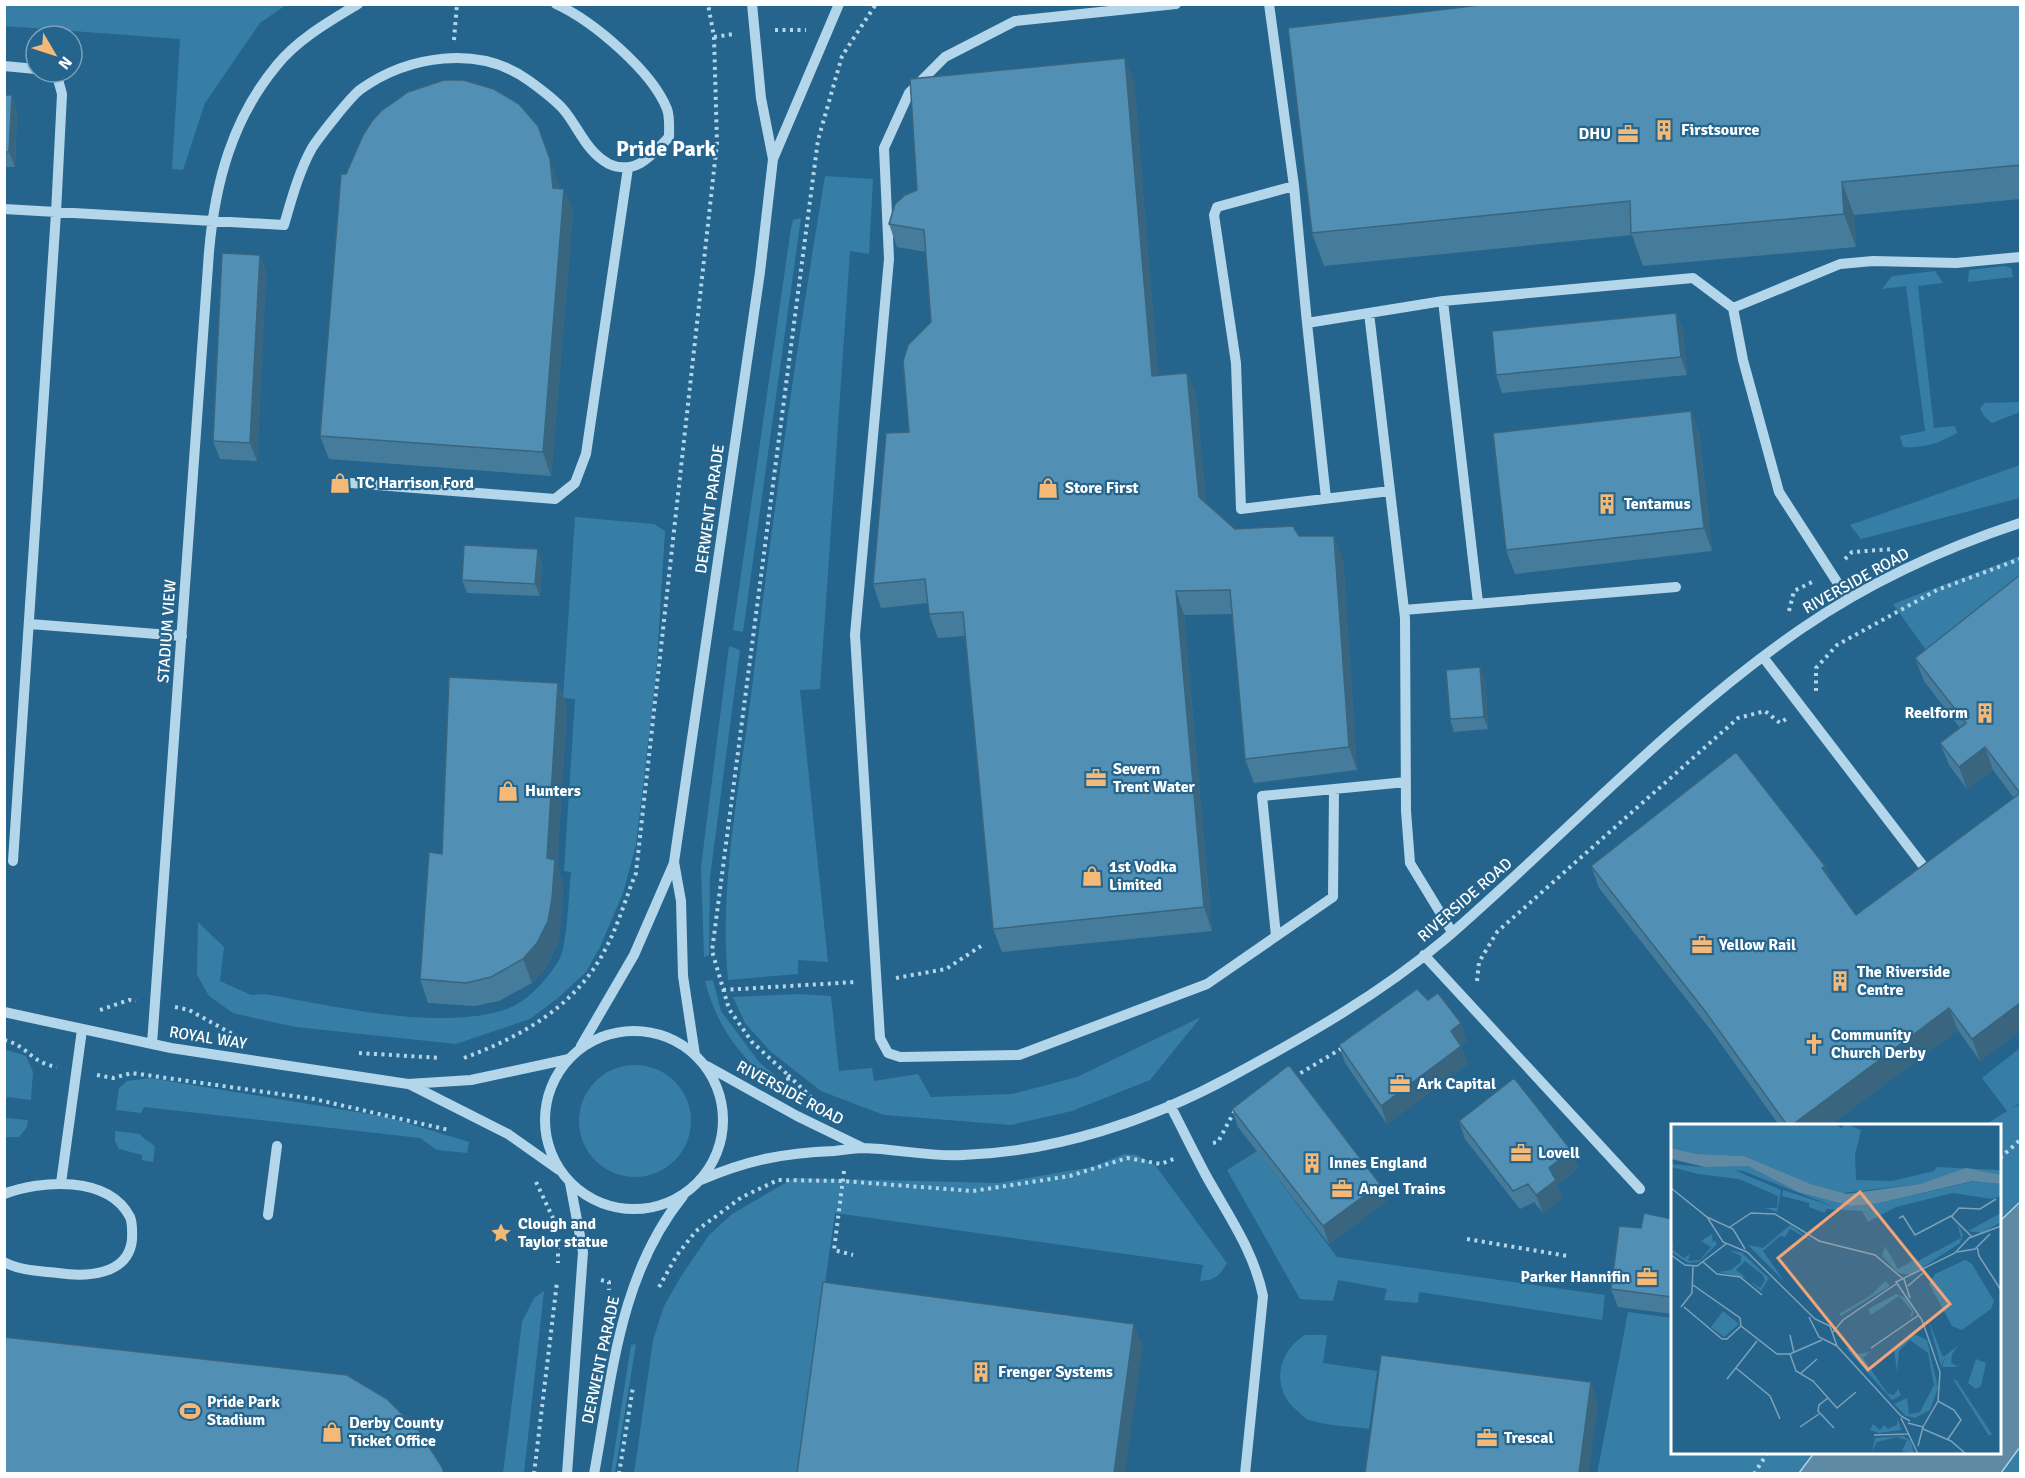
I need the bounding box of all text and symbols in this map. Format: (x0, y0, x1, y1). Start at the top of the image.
north arrow (24, 24, 84, 84)
text: N (54, 52, 76, 73)
building icon: Firstsource (1652, 118, 1676, 142)
place label: Firstsource (1681, 120, 1760, 140)
office icon: DHU (1616, 122, 1640, 146)
place label: DHU (1579, 124, 1611, 144)
district label: Pride Park (616, 135, 717, 162)
street label: DERWENT PARADE (691, 443, 729, 575)
shop icon: TC Harrison Ford (328, 471, 352, 495)
place label: TC Harrison Ford (357, 473, 474, 493)
shop icon: Store First (1036, 476, 1060, 500)
place label: Store First (1065, 478, 1138, 498)
building icon: Tentamus (1595, 492, 1619, 516)
place label: Tentamus (1624, 494, 1690, 514)
street label: RIVERSIDE ROAD (1799, 544, 1913, 618)
street label: STADIUM VIEW (153, 578, 181, 683)
building icon: Reelform (1973, 701, 1997, 725)
place label: Reelform (1904, 703, 1968, 723)
place label: Severn Trent Water (1113, 759, 1196, 797)
office icon: Severn Trent Water (1084, 766, 1108, 790)
shop icon: Hunters (496, 779, 520, 803)
place label: Hunters (525, 781, 581, 801)
street label: RIVERSIDE ROAD (1414, 854, 1516, 946)
place label: 1st Vodka Limited (1109, 857, 1177, 895)
shop icon: 1st Vodka Limited (1080, 864, 1104, 888)
office icon: Yellow Rail (1690, 933, 1714, 957)
place label: Yellow Rail (1718, 935, 1796, 955)
place label: The Riverside Centre (1857, 962, 1950, 1000)
building icon: The Riverside Centre (1828, 969, 1852, 993)
street label: ROYAL WAY (168, 1022, 248, 1054)
place label: Community Church Derby (1831, 1025, 1926, 1063)
church icon: Community Church Derby (1802, 1032, 1826, 1056)
street label: RIVERSIDE ROAD (733, 1056, 847, 1130)
office icon: Ark Capital (1388, 1072, 1412, 1096)
place label: Ark Capital (1417, 1074, 1496, 1094)
inset map (1671, 1124, 2001, 1454)
office icon: Lovell (1509, 1141, 1533, 1165)
place label: Lovell (1538, 1143, 1580, 1163)
building icon: Innes England (1300, 1151, 1324, 1175)
place label: Innes England (1329, 1153, 1428, 1173)
office icon: Angel Trains (1330, 1177, 1354, 1201)
place label: Angel Trains (1359, 1179, 1446, 1199)
place label: Clough and Taylor statue (518, 1214, 608, 1252)
place icon: Clough and Taylor statue (489, 1221, 513, 1245)
office icon: Parker Hannifin (1635, 1265, 1659, 1289)
place label: Parker Hannifin (1521, 1267, 1630, 1287)
street label: DERWENT PARADE (578, 1294, 624, 1426)
building icon: Frenger Systems (969, 1360, 993, 1384)
place label: Frenger Systems (998, 1362, 1113, 1382)
place label: Pride Park Stadium (207, 1392, 280, 1430)
sports icon: Pride Park Stadium (178, 1399, 202, 1423)
place label: Derby County Ticket Office (349, 1413, 444, 1451)
shop icon: Derby County Ticket Office (320, 1420, 344, 1444)
office icon: Trescal (1475, 1426, 1499, 1450)
place label: Trescal (1504, 1428, 1553, 1448)

